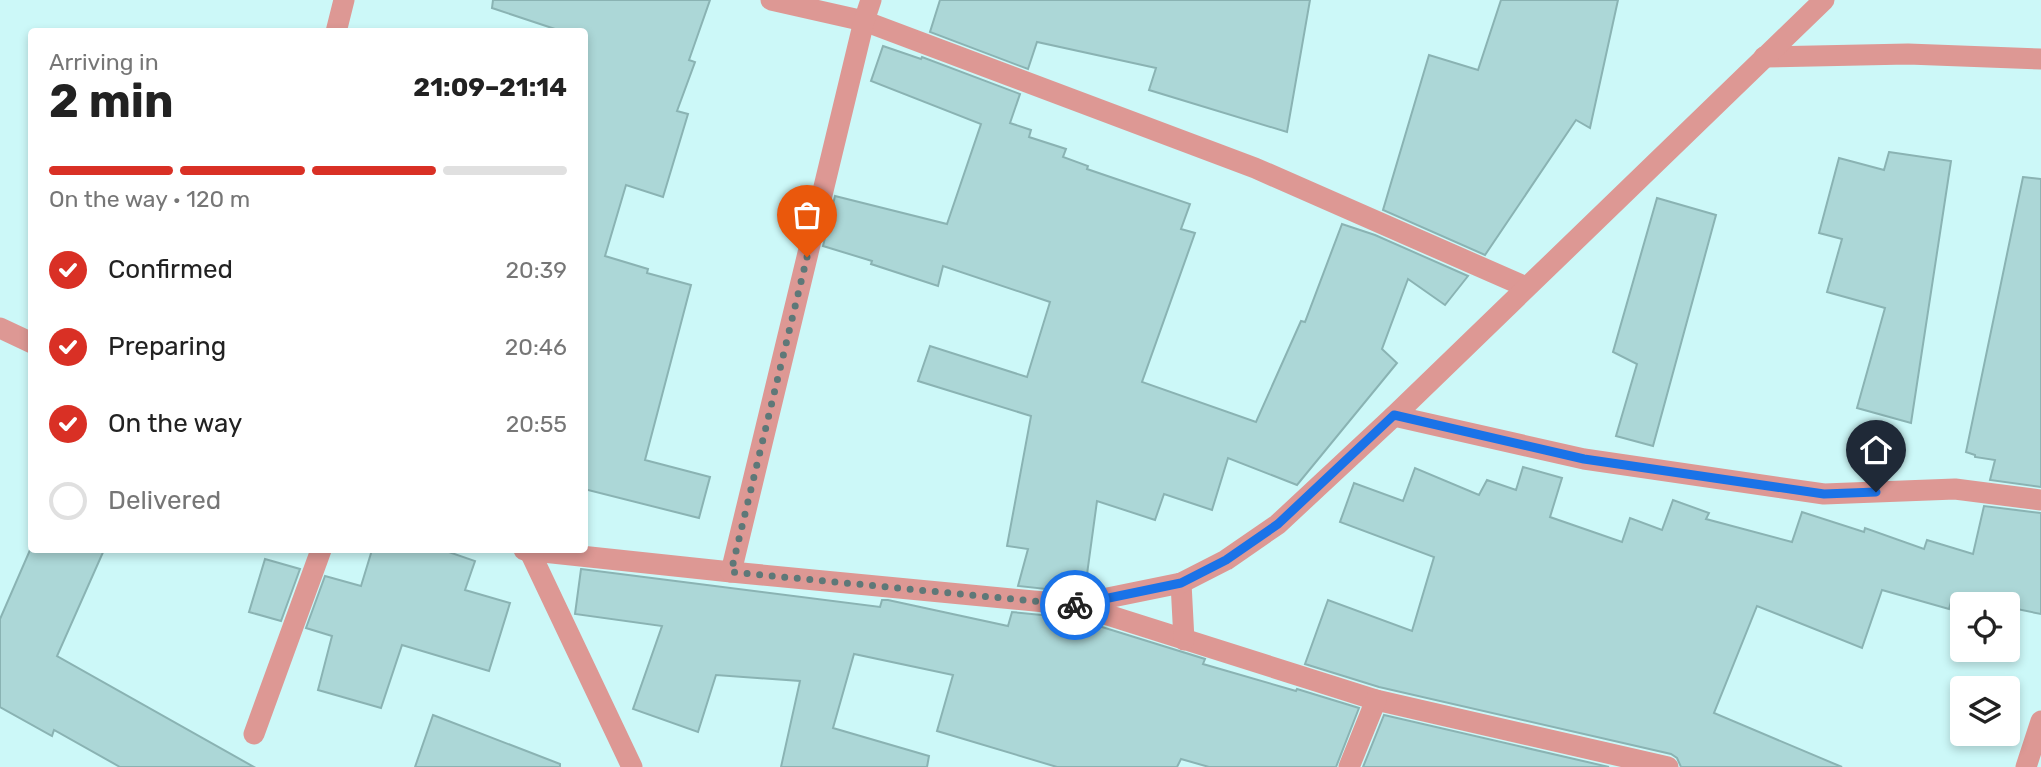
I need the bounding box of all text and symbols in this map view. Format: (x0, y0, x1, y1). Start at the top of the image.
text: Arriving in (49, 48, 159, 76)
text: 21:09–21:14 (413, 72, 567, 103)
text: 2 min (49, 74, 174, 129)
text: On the way · 120 m (49, 185, 250, 213)
pin (777, 185, 837, 257)
icon: bag (788, 196, 826, 234)
icon: check (49, 251, 87, 289)
text: Confirmed (108, 254, 233, 285)
text: 20:39 (506, 256, 567, 284)
icon: check (49, 328, 87, 366)
text: Preparing (108, 331, 226, 362)
text: 20:46 (505, 333, 567, 361)
icon: check (49, 405, 87, 443)
text: On the way (108, 408, 242, 439)
text: 20:55 (506, 410, 567, 438)
pin (1846, 420, 1906, 492)
icon: home (1857, 431, 1895, 469)
text: Delivered (108, 485, 221, 516)
courier (1040, 570, 1110, 640)
icon: bike (1056, 586, 1094, 624)
map controls (1950, 592, 2020, 746)
button: locate (1950, 592, 2020, 662)
button: layers (1950, 676, 2020, 746)

